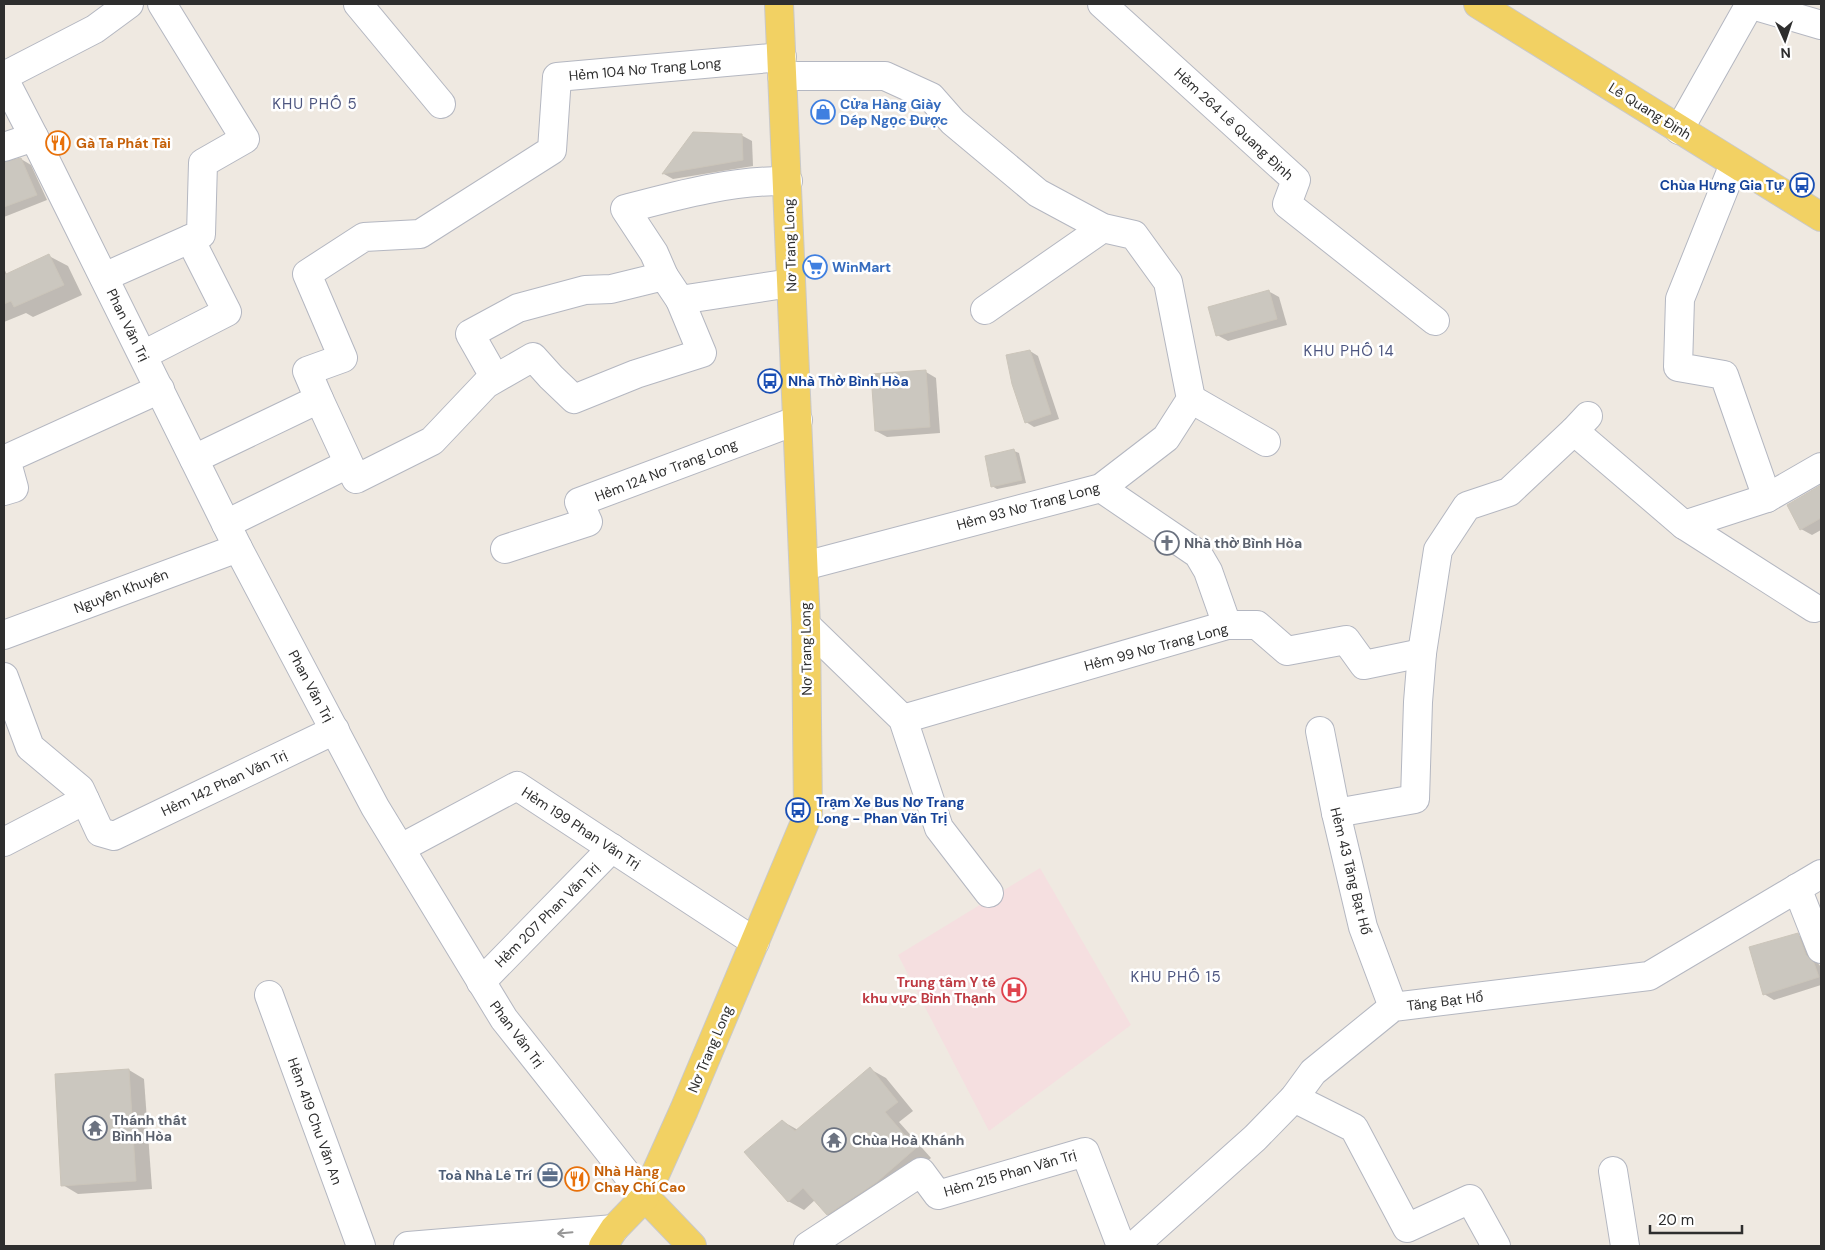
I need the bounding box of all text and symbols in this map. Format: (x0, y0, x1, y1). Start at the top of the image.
north arrow (1760, 15, 1810, 65)
text: N (1780, 44, 1791, 62)
street label: Hẻm 104 Nơ Trang Long (568, 53, 722, 85)
street label: Hẻm 264 Lê Quang Định (1171, 64, 1297, 184)
street label: Lê Quang Định (1605, 78, 1695, 144)
district label: KHU PHỐ 5 (272, 94, 358, 114)
place label: Cửa Hàng Giày Dép Ngọc Được (840, 95, 948, 129)
shop icon: Cửa Hàng Giày Dép Ngọc Được (810, 99, 836, 125)
restaurant icon: Gà Ta Phát Tài (45, 130, 71, 156)
place label: Gà Ta Phát Tài (76, 134, 171, 152)
bus stop icon: Chùa Hưng Gia Tự (1789, 172, 1815, 198)
place label: Chùa Hưng Gia Tự (1660, 176, 1785, 194)
street label: Nơ Trang Long (779, 198, 801, 292)
supermarket icon: WinMart (802, 254, 828, 280)
place label: WinMart (832, 258, 891, 276)
street label: Phan Văn Trị (103, 286, 153, 364)
district label: KHU PHỐ 14 (1303, 341, 1395, 361)
bus stop icon: Nhà Thờ Bình Hòa (757, 368, 783, 394)
place label: Nhà Thờ Bình Hòa (788, 372, 909, 390)
street label: Hẻm 124 Nơ Trang Long (592, 434, 740, 505)
street label: Hẻm 93 Nơ Trang Long (955, 478, 1102, 534)
church icon: Nhà thờ Bình Hòa (1154, 530, 1180, 556)
place label: Nhà thờ Bình Hòa (1184, 534, 1302, 552)
street label: Nguyễn Khuyến (71, 565, 171, 617)
street label: Nơ Trang Long (796, 602, 816, 696)
street label: Hẻm 99 Nơ Trang Long (1082, 619, 1230, 675)
street label: Phan Văn Trị (285, 647, 337, 725)
street label: Hẻm 142 Phan Văn Trị (158, 746, 290, 820)
street label: Hẻm 199 Phan Văn Trị (518, 783, 644, 873)
place label: Trạm Xe Bus Nơ Trang Long - Phan Văn Trị (816, 793, 965, 827)
bus stop icon: Trạm Xe Bus Nơ Trang Long - Phan Văn Trị (785, 797, 811, 823)
street label: Hẻm 43 Tăng Bạt Hổ (1326, 805, 1376, 937)
street label: Hẻm 207 Phan Văn Trị (491, 859, 603, 971)
district label: KHU PHỐ 15 (1130, 967, 1222, 987)
place label: Trung tâm Y tế khu vực Bình Thạnh (862, 973, 996, 1007)
hospital icon: Trung tâm Y tế khu vực Bình Thạnh (1001, 977, 1027, 1003)
street label: Tăng Bạt Hổ (1406, 987, 1484, 1015)
street label: Phan Văn Trị (486, 997, 548, 1071)
street label: Nơ Trang Long (683, 1002, 737, 1095)
street label: Hẻm 419 Chu Văn An (284, 1055, 346, 1187)
place label: Thánh thất Bình Hòa (112, 1111, 187, 1145)
temple icon: Thánh thất Bình Hòa (82, 1115, 108, 1141)
temple icon: Chùa Hoà Khánh (821, 1127, 847, 1153)
place label: Chùa Hoà Khánh (852, 1131, 964, 1149)
street label: Hẻm 215 Phan Văn Trị (942, 1145, 1078, 1201)
office icon: Toà Nhà Lê Trí (537, 1162, 563, 1188)
place label: Nhà Hàng Chay Chí Cao (594, 1162, 686, 1196)
place label: Toà Nhà Lê Trí (438, 1166, 532, 1184)
restaurant icon: Nhà Hàng Chay Chí Cao (564, 1166, 590, 1192)
scale bar (1650, 1202, 1742, 1234)
text: 20 m (1658, 1210, 1694, 1230)
one-way arrow (558, 1228, 574, 1238)

